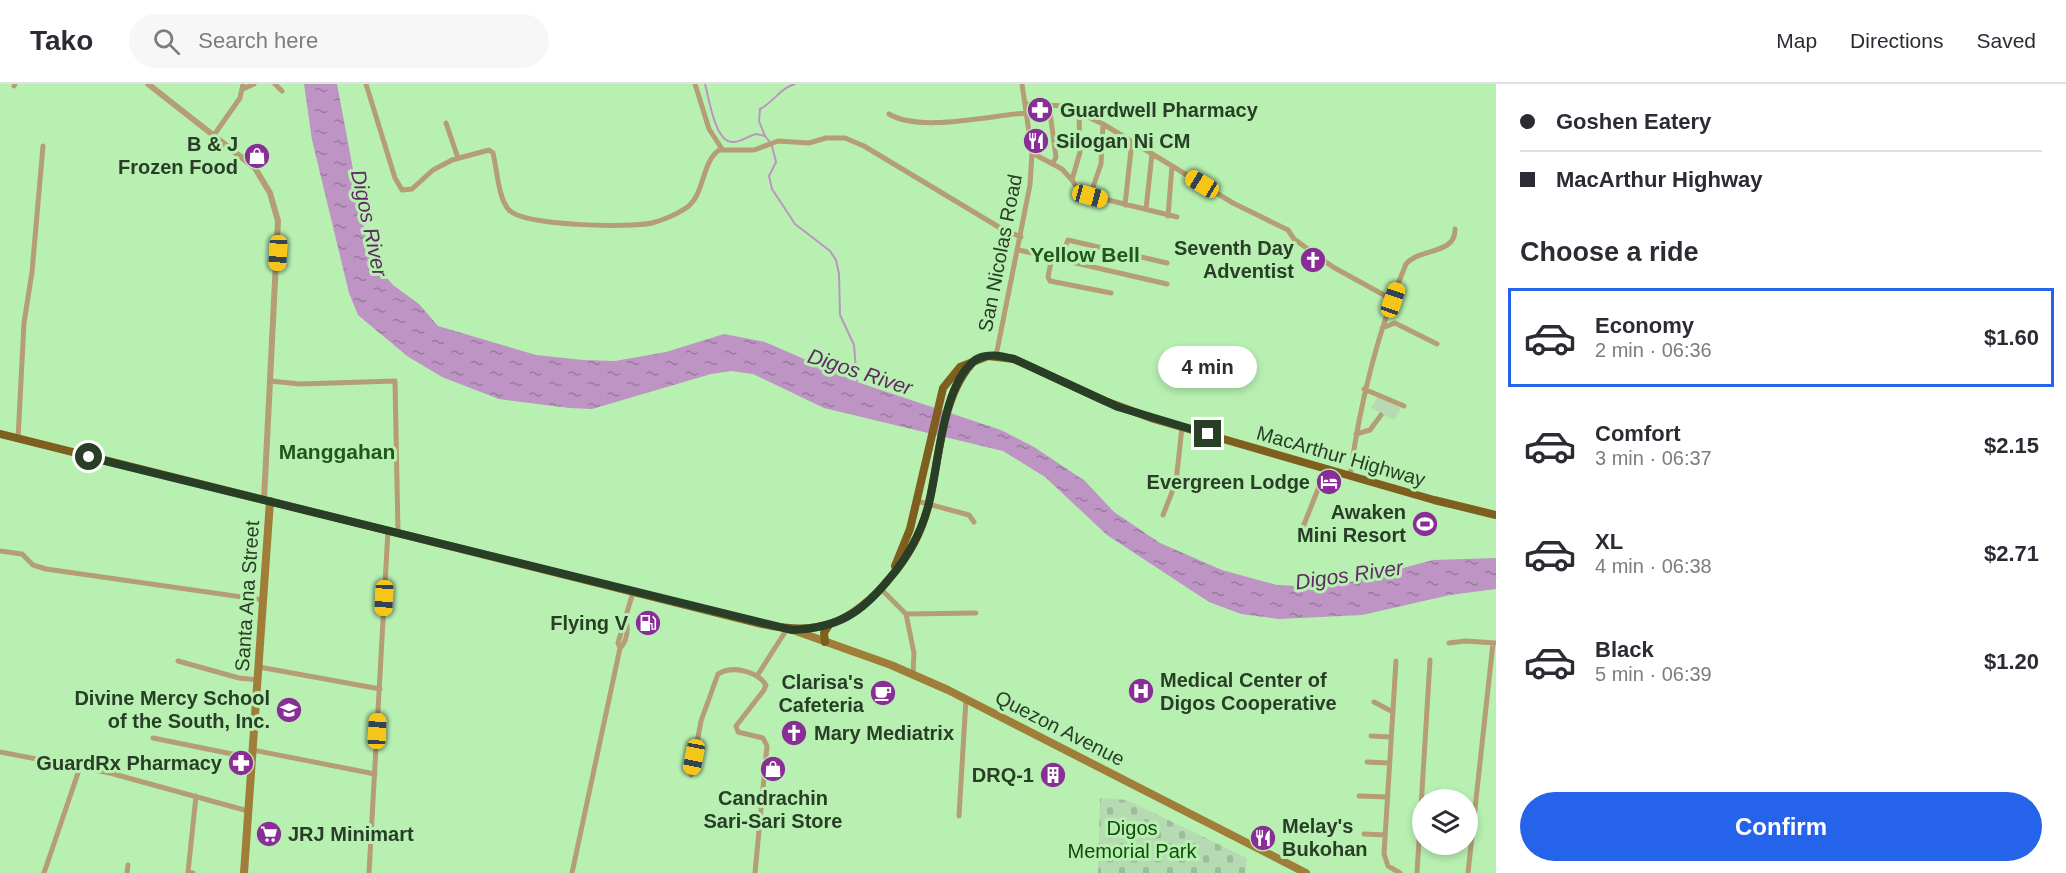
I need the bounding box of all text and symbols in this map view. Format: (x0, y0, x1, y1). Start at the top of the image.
search box (129, 14, 549, 68)
text: Tako (30, 25, 93, 56)
icon: search (150, 25, 183, 58)
text: Search here (198, 28, 318, 53)
text: Map (1776, 29, 1817, 52)
text: Directions (1850, 29, 1943, 52)
text: Saved (1976, 29, 2036, 52)
pharmacy icon: Guardwell Pharmacy (1025, 95, 1055, 125)
place label: Guardwell Pharmacy (1060, 99, 1259, 121)
text: Goshen Eatery (1556, 109, 1711, 134)
restaurant icon: Silogan Ni CM (1021, 126, 1051, 156)
place label: Silogan Ni CM (1056, 130, 1190, 152)
place label: B & J Frozen Food (118, 133, 238, 178)
shop icon: B & J Frozen Food (242, 141, 272, 171)
water label: Digos River (347, 167, 392, 279)
car (1182, 167, 1222, 201)
text: MacArthur Highway (1556, 167, 1763, 192)
street label: San Nicolas Road (974, 172, 1026, 334)
car (1070, 183, 1110, 209)
car (268, 235, 288, 271)
place label: Seventh Day Adventist (1174, 237, 1295, 282)
text: Choose a ride (1520, 237, 1699, 267)
district label: Yellow Bell (1030, 243, 1140, 266)
church icon: Seventh Day Adventist (1298, 245, 1328, 275)
car (1379, 280, 1407, 320)
icon: car (1523, 311, 1577, 365)
text: Economy (1595, 313, 1694, 338)
text: $1.60 (1984, 325, 2039, 350)
text: 2 min · 06:36 (1595, 339, 1712, 361)
water label: Digos River (805, 344, 916, 400)
callout: 4 min (1158, 347, 1258, 389)
text: 4 min (1181, 356, 1234, 378)
icon: car (1523, 419, 1577, 473)
route end (1194, 420, 1221, 447)
street label: MacArthur Highway (1254, 421, 1428, 491)
text: Comfort (1595, 421, 1681, 446)
text: $2.15 (1984, 433, 2039, 458)
district label: Manggahan (279, 440, 395, 463)
route start (75, 443, 102, 470)
text: 3 min · 06:37 (1595, 447, 1712, 469)
hotel icon: Evergreen Lodge (1314, 467, 1344, 497)
place label: Evergreen Lodge (1147, 471, 1310, 493)
place label: Awaken Mini Resort (1297, 501, 1406, 546)
sports icon: Awaken Mini Resort (1410, 509, 1440, 539)
street label: Santa Ana Street (231, 519, 263, 672)
icon: car (1523, 527, 1577, 581)
text: XL (1595, 529, 1623, 554)
text: $2.71 (1984, 541, 2039, 566)
water label: Digos River (1294, 555, 1405, 593)
text: 4 min · 06:38 (1595, 555, 1712, 577)
car (374, 580, 394, 616)
fuel station icon: Flying V (633, 608, 663, 638)
place label: Flying V (550, 612, 629, 634)
icon: car (1523, 635, 1577, 689)
text: Black (1595, 637, 1654, 662)
text: $1.20 (1984, 649, 2039, 674)
text: 5 min · 06:39 (1595, 663, 1712, 685)
place label: Medical Center of Digos Cooperative (1160, 669, 1337, 714)
place label: Clarisa's Cafeteria (778, 671, 865, 716)
hospital icon: Medical Center of Digos Cooperative (1126, 676, 1156, 706)
cafe icon: Clarisa's Cafeteria (868, 678, 898, 708)
street label: Quezon Avenue (992, 686, 1128, 770)
place label: Divine Mercy School of the South, Inc. (74, 687, 270, 732)
school or university icon: Divine Mercy School of the South, Inc. (274, 695, 304, 725)
car (367, 713, 387, 749)
church icon: Mary Mediatrix (779, 718, 809, 748)
place label: Mary Mediatrix (814, 722, 954, 744)
car (682, 738, 706, 776)
pharmacy icon: GuardRx Pharmacy (226, 748, 256, 778)
place label: GuardRx Pharmacy (36, 752, 223, 774)
shop icon: Candrachin Sari-Sari Store (758, 754, 788, 784)
building icon: DRQ-1 (1038, 760, 1068, 790)
place label: DRQ-1 (972, 764, 1034, 786)
place label: Candrachin Sari-Sari Store (704, 787, 842, 832)
map controls (1412, 789, 1478, 855)
button: layers (1412, 789, 1478, 855)
button: Confirm (1520, 792, 2042, 861)
place label: Melay's Bukohan (1282, 815, 1368, 860)
park label: Digos Memorial Park (1068, 817, 1197, 862)
supermarket icon: JRJ Minimart (254, 819, 284, 849)
place label: JRJ Minimart (288, 823, 414, 845)
restaurant icon: Melay's Bukohan (1248, 823, 1278, 853)

